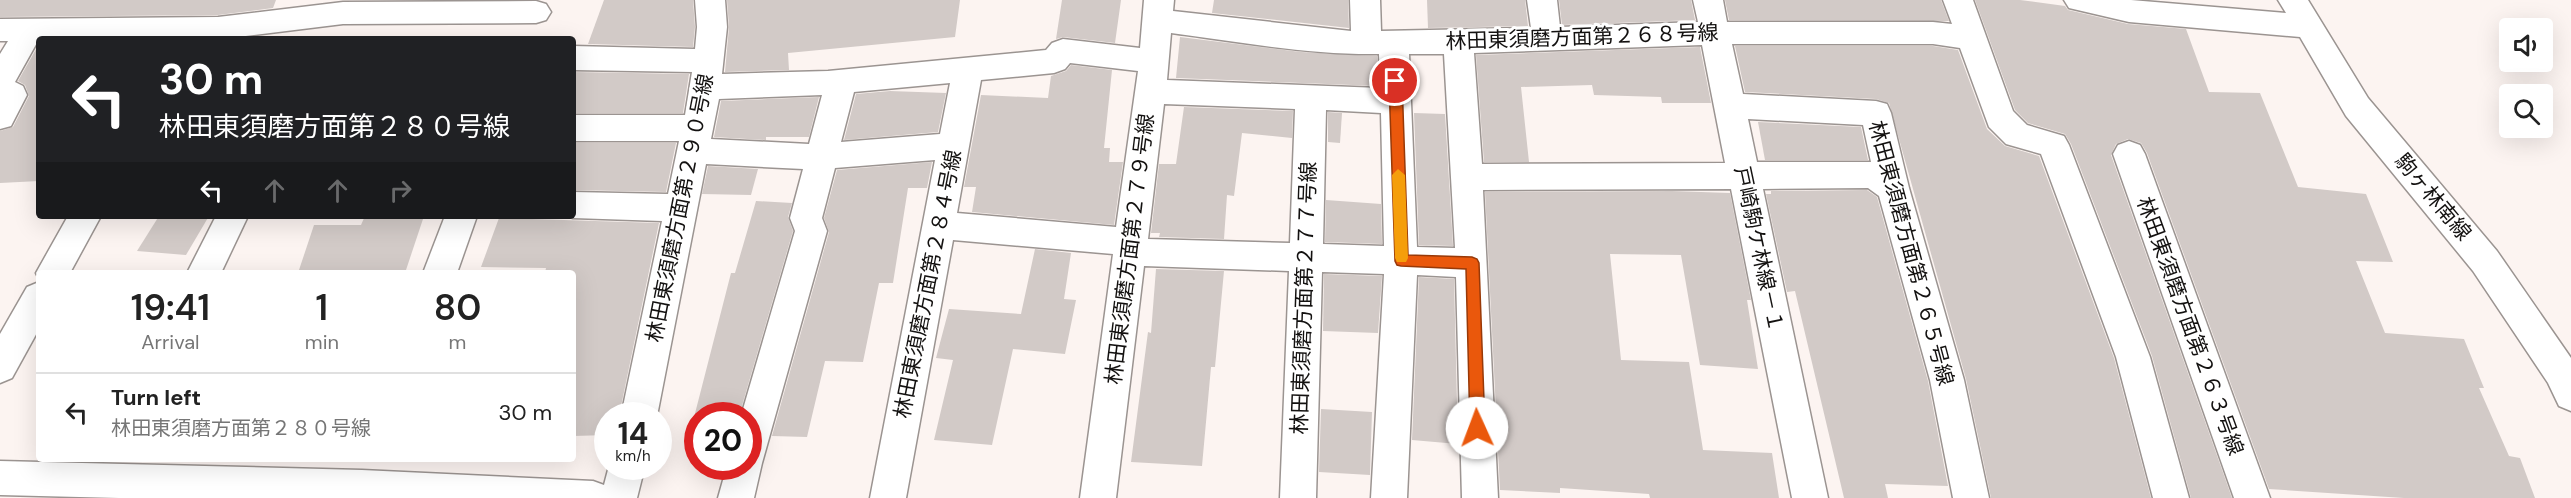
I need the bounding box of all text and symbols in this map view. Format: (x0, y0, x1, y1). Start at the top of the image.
street label: 林田東須磨方面第２６８号線 (1445, 18, 1719, 56)
map controls (2499, 18, 2553, 138)
button: sound (2499, 18, 2553, 72)
text: 30 m (159, 52, 263, 107)
pin (1369, 55, 1420, 106)
icon: left (60, 60, 138, 138)
icon: arrive (1378, 64, 1411, 97)
street label: 林田東須磨方面第２９０号線 (640, 71, 720, 345)
button: search (2499, 84, 2553, 138)
text: 林田東須磨方面第２８０号線 (159, 109, 510, 144)
street label: 林田東須磨方面第２７９号線 (1099, 112, 1161, 386)
street label: 林田東須磨方面第２６５号線 (1862, 118, 1960, 388)
street label: 林田東須磨方面第２８４号線 (888, 147, 968, 421)
street label: 駒ヶ林南線 (2389, 148, 2477, 246)
street label: 林田東須磨方面第２７７号線 (1285, 161, 1323, 435)
street label: 戸崎駒ケ林線－１ (1728, 164, 1790, 334)
icon: left (195, 174, 228, 207)
icon: ahead (258, 174, 291, 207)
icon: ahead (321, 174, 354, 207)
icon: right (384, 174, 417, 207)
street label: 林田東須磨方面第２６３号線 (2130, 193, 2250, 459)
text: 19:41 (131, 284, 210, 331)
text: 1 (316, 284, 328, 331)
text: 80 (434, 284, 481, 331)
text: Arrival (141, 329, 200, 355)
text: min (305, 329, 339, 355)
text: m (449, 329, 466, 355)
text: Turn left (111, 383, 201, 412)
icon: left (60, 396, 93, 429)
position arrow (1445, 396, 1509, 460)
text: 30 m (498, 398, 552, 427)
speed limit sign: 20 (684, 402, 762, 480)
text: 14 (618, 414, 648, 453)
text: 林田東須磨方面第２８０号線 (111, 415, 371, 441)
text: km/h (615, 446, 651, 466)

